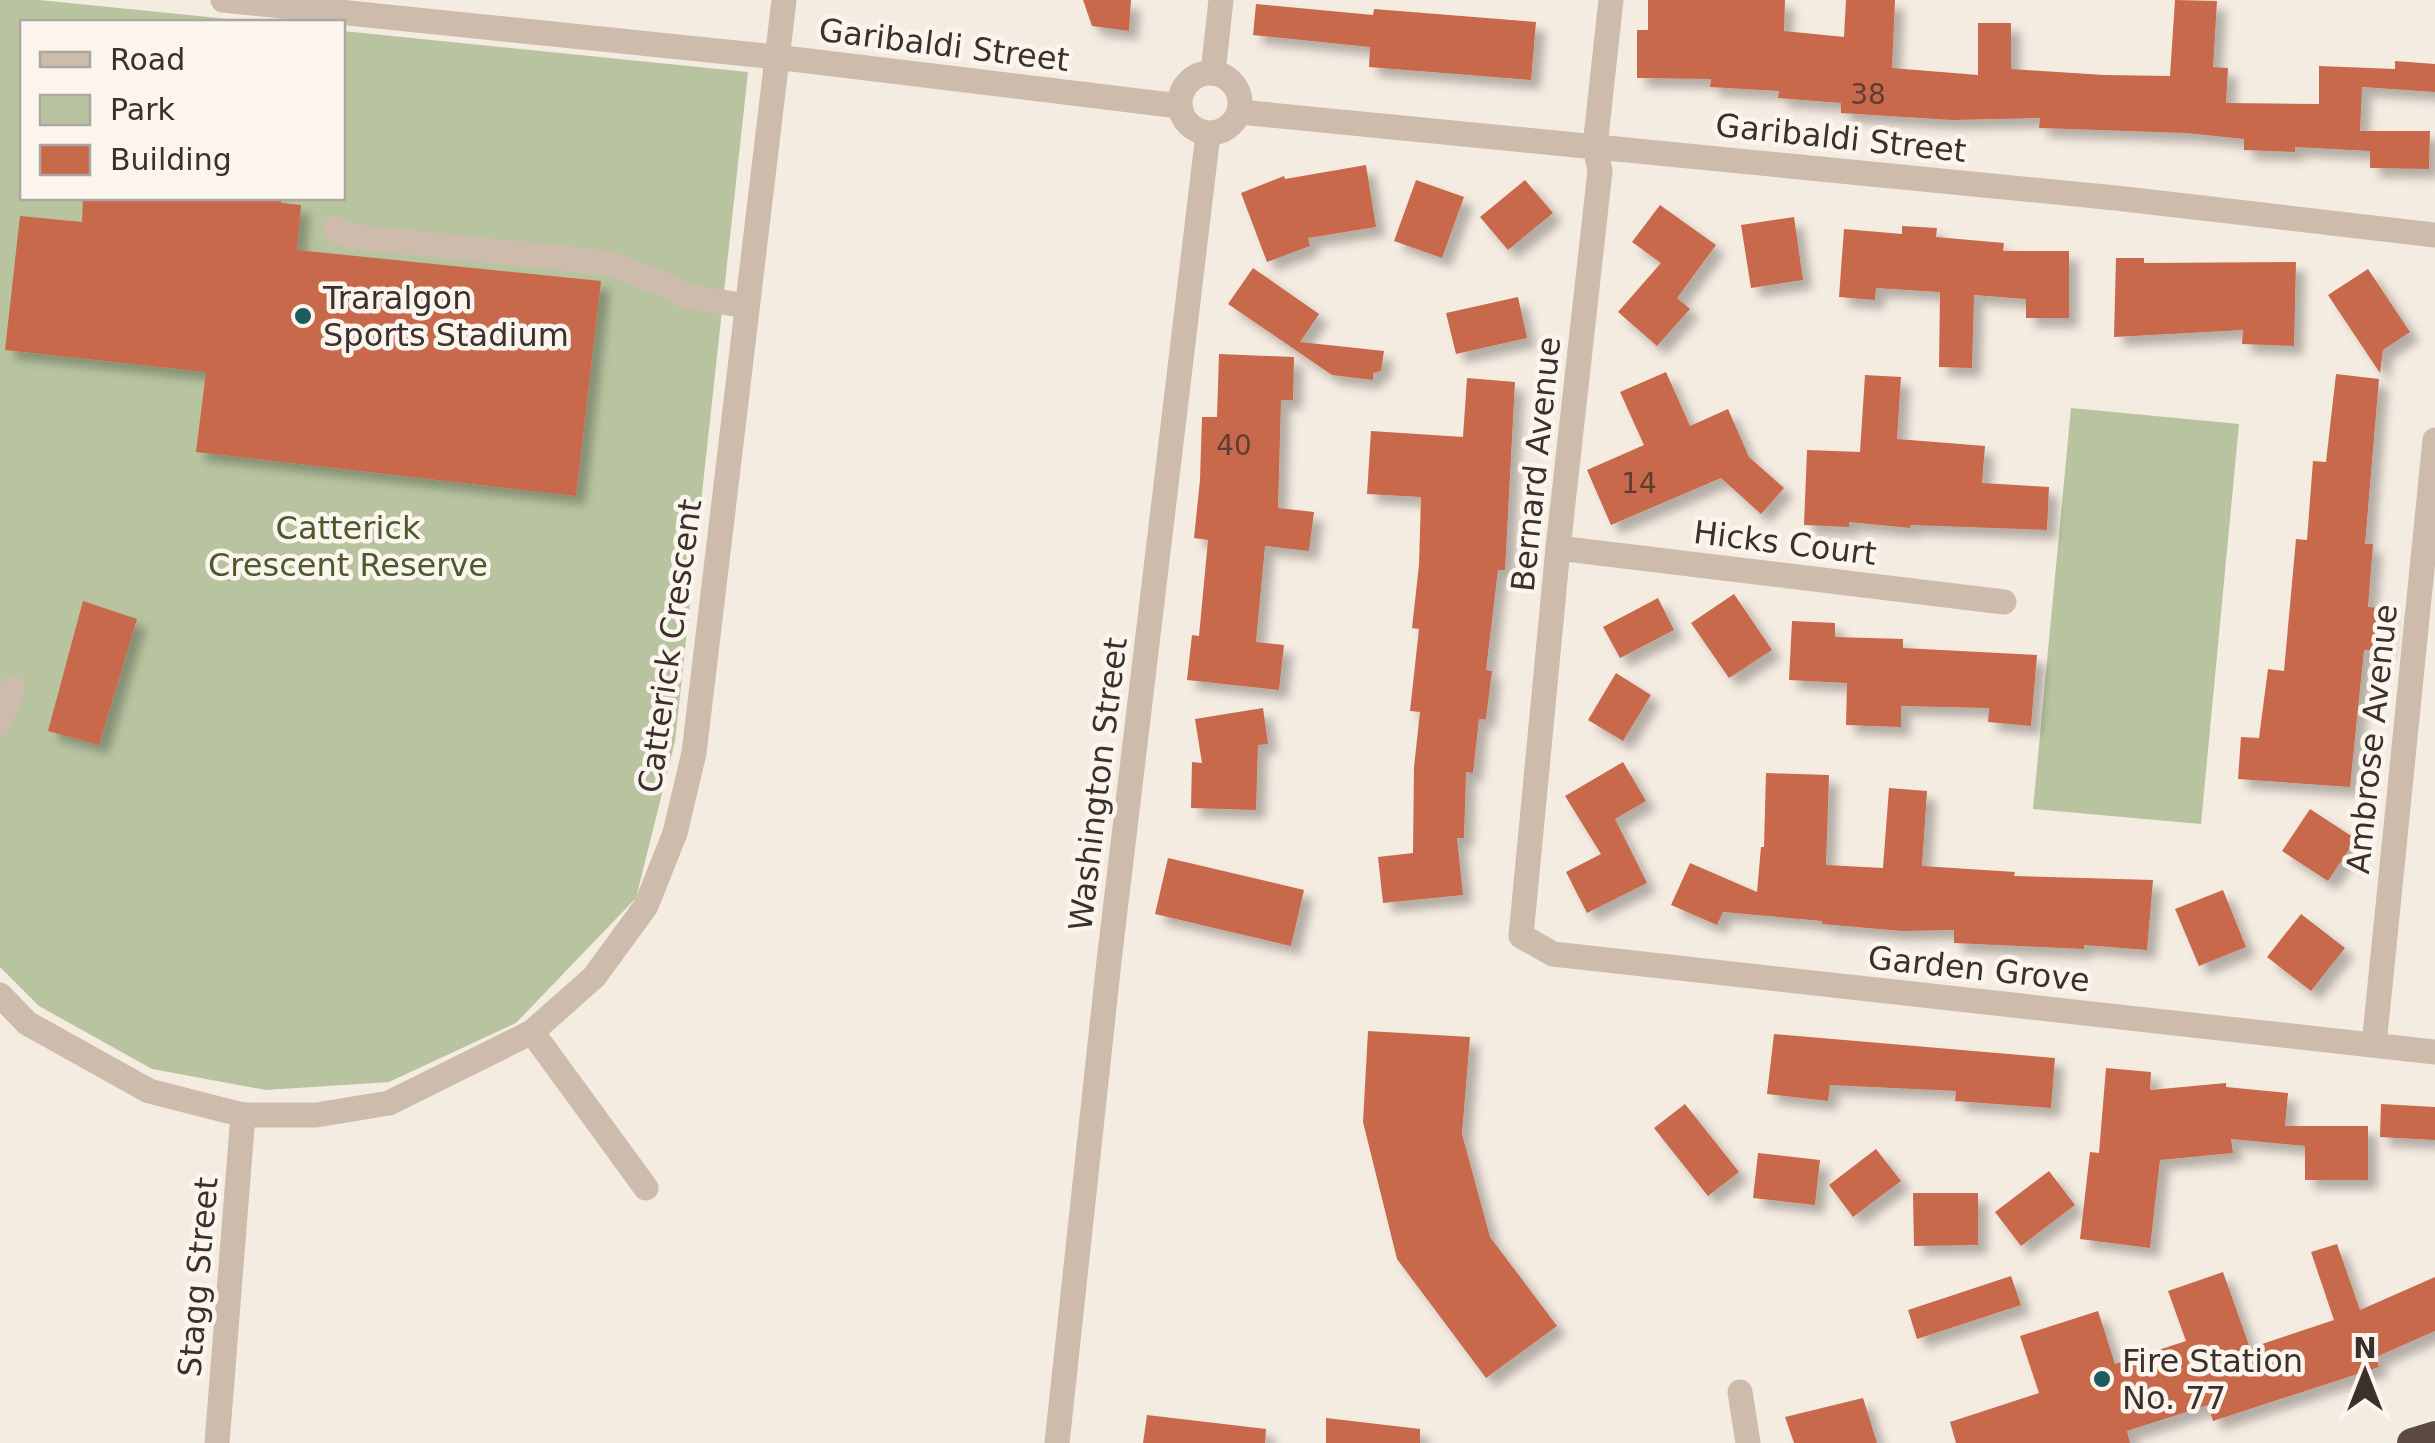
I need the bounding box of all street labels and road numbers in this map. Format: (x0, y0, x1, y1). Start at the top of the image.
street label: Garibaldi Street (817, 11, 1071, 79)
street label: Garibaldi Street (1714, 106, 1968, 170)
street label: Bernard Avenue (1504, 335, 1568, 593)
street label: Catterick Crescent (631, 497, 709, 795)
street label: Hicks Court (1691, 513, 1879, 573)
street label: Ambrose Avenue (2339, 602, 2405, 876)
street label: Washington Street (1061, 635, 1135, 933)
street label: Garden Grove (1866, 938, 2092, 1000)
street label: Stagg Street (170, 1175, 226, 1379)

